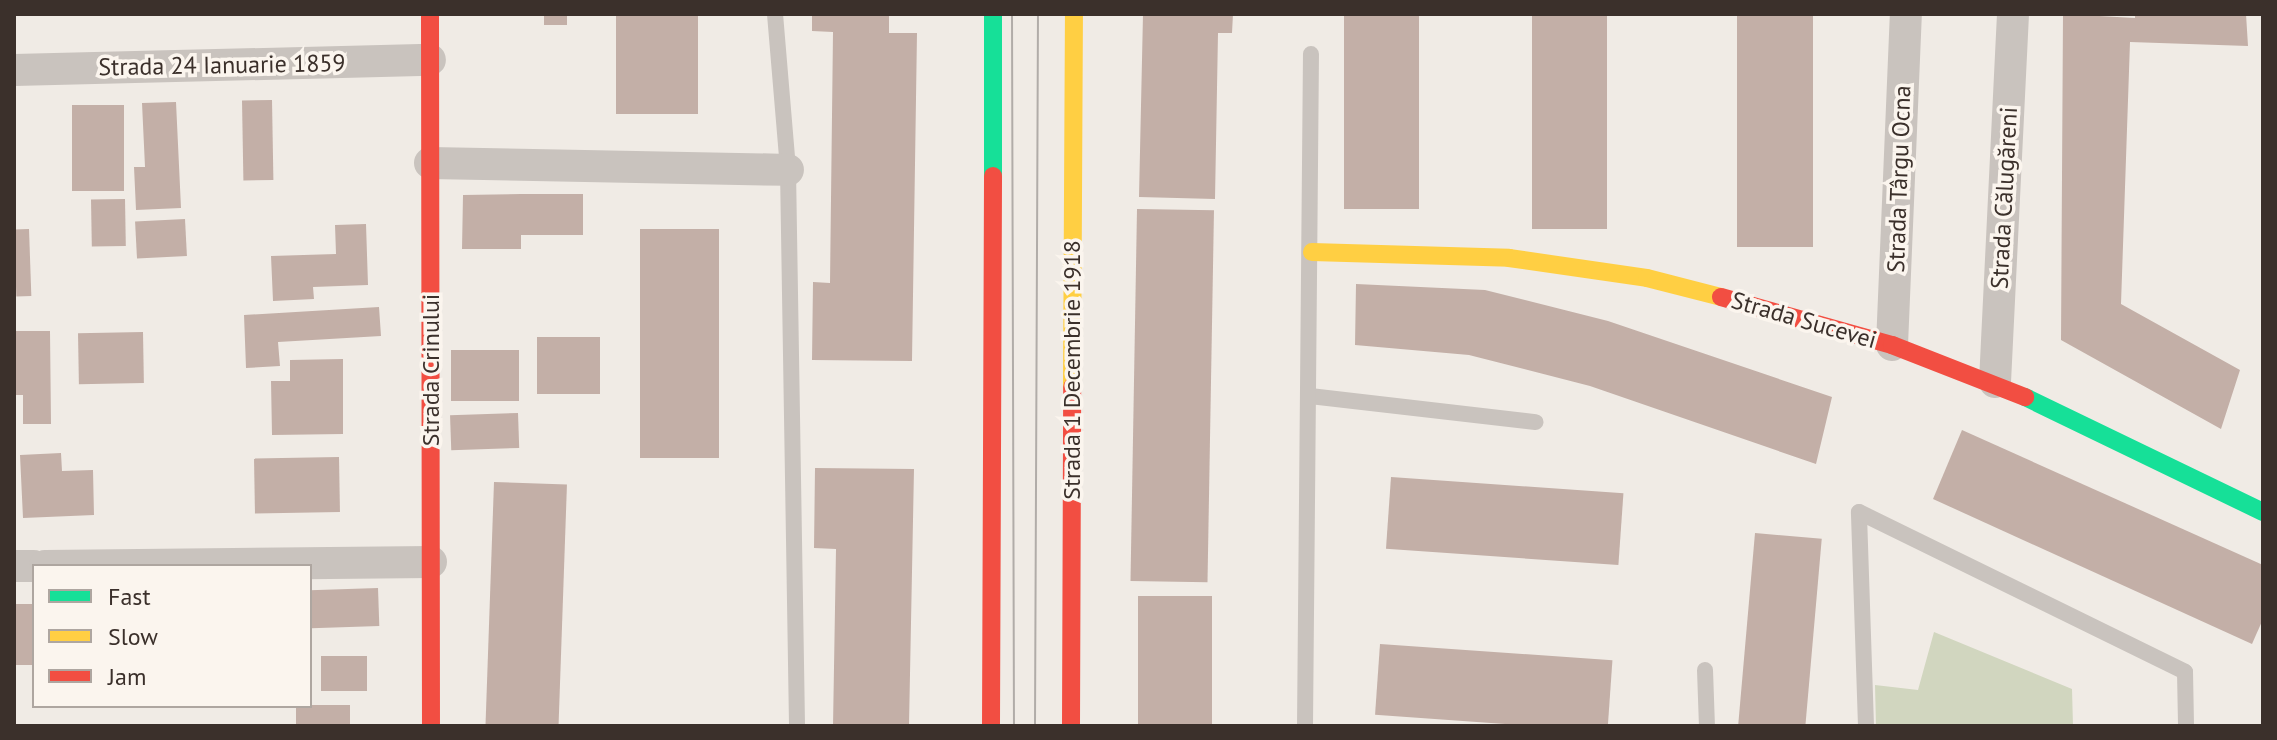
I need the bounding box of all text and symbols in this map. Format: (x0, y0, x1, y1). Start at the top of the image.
street label: Strada 24 Ianuarie 1859 (98, 48, 346, 82)
street label: Strada Târgu Ocna (1881, 84, 1917, 274)
street label: Strada Călugăreni (1985, 106, 2023, 290)
street label: Strada 1 Decembrie 1918 (1058, 240, 1086, 500)
street label: Strada Sucevei (1728, 286, 1880, 354)
street label: Strada Crinului (417, 294, 445, 446)
legend (32, 564, 312, 708)
text: Fast (108, 581, 151, 612)
text: Slow (108, 621, 158, 652)
text: Jam (108, 661, 146, 692)

